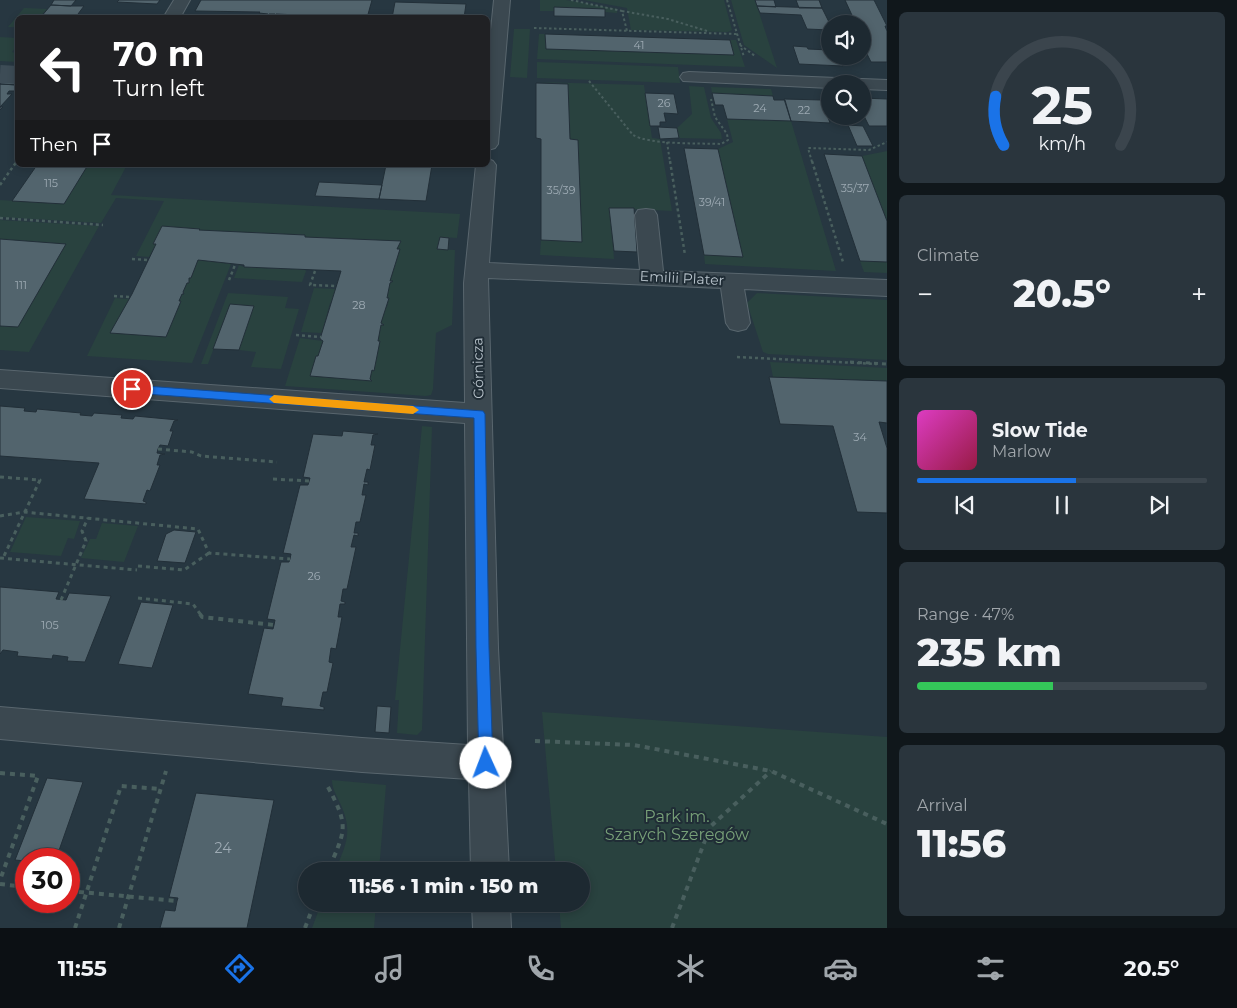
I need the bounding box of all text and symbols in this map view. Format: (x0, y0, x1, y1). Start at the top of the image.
map controls (821, 15, 871, 125)
button: sound (821, 15, 871, 65)
text: 70 m (113, 32, 204, 75)
icon: left (30, 35, 95, 100)
house number: 41 (634, 38, 644, 52)
text: 25 (1031, 74, 1093, 137)
text: Turn left (113, 75, 205, 102)
button: search (821, 75, 871, 125)
house number: 26 (658, 96, 671, 110)
house number: 24 (753, 101, 767, 115)
house number: 22 (798, 103, 810, 117)
icon: arrive (88, 130, 116, 158)
text: Then (30, 133, 78, 156)
text: km/h (1038, 133, 1086, 154)
house number: 115 (44, 176, 58, 190)
house number: 35/37 (841, 181, 869, 195)
house number: 35/39 (547, 183, 576, 197)
house number: 39/41 (699, 195, 725, 209)
text: Climate (917, 246, 979, 265)
street label: Emilii Plater (639, 267, 725, 289)
text: 20.5° (1013, 270, 1111, 317)
text: − (917, 277, 933, 311)
text: + (1191, 277, 1207, 311)
house number: 111 (15, 278, 27, 292)
house number: 28 (352, 298, 366, 312)
street label: Górnicza (468, 337, 488, 399)
pin (111, 368, 153, 410)
icon: arrive (118, 375, 146, 403)
text: Slow Tide (992, 419, 1088, 442)
house number: 34 (853, 430, 867, 444)
text: Marlow (992, 442, 1051, 461)
icon: previous (951, 491, 979, 519)
icon: pause (1048, 491, 1076, 519)
icon: next (1145, 491, 1173, 519)
house number: 26 (308, 569, 321, 583)
text: Range · 47% (917, 605, 1014, 624)
house number: 105 (41, 618, 59, 632)
text: 235 km (917, 629, 1062, 676)
position arrow (459, 736, 511, 788)
text: Arrival (917, 796, 967, 815)
park label: Park im. Szarych Szeregów (605, 807, 749, 844)
text: 11:56 (917, 820, 1006, 867)
house number: 24 (215, 839, 232, 857)
speed limit sign: 30 (15, 848, 80, 913)
text: 11:56 · 1 min · 150 m (350, 875, 538, 898)
icon: directions (222, 951, 257, 986)
icon: music (372, 951, 407, 986)
icon: phone (523, 951, 558, 986)
icon: climate (673, 951, 708, 986)
icon: car (823, 951, 858, 986)
icon: filters (973, 951, 1008, 986)
text: 11:55 (58, 955, 107, 982)
text: 20.5° (1124, 955, 1179, 982)

